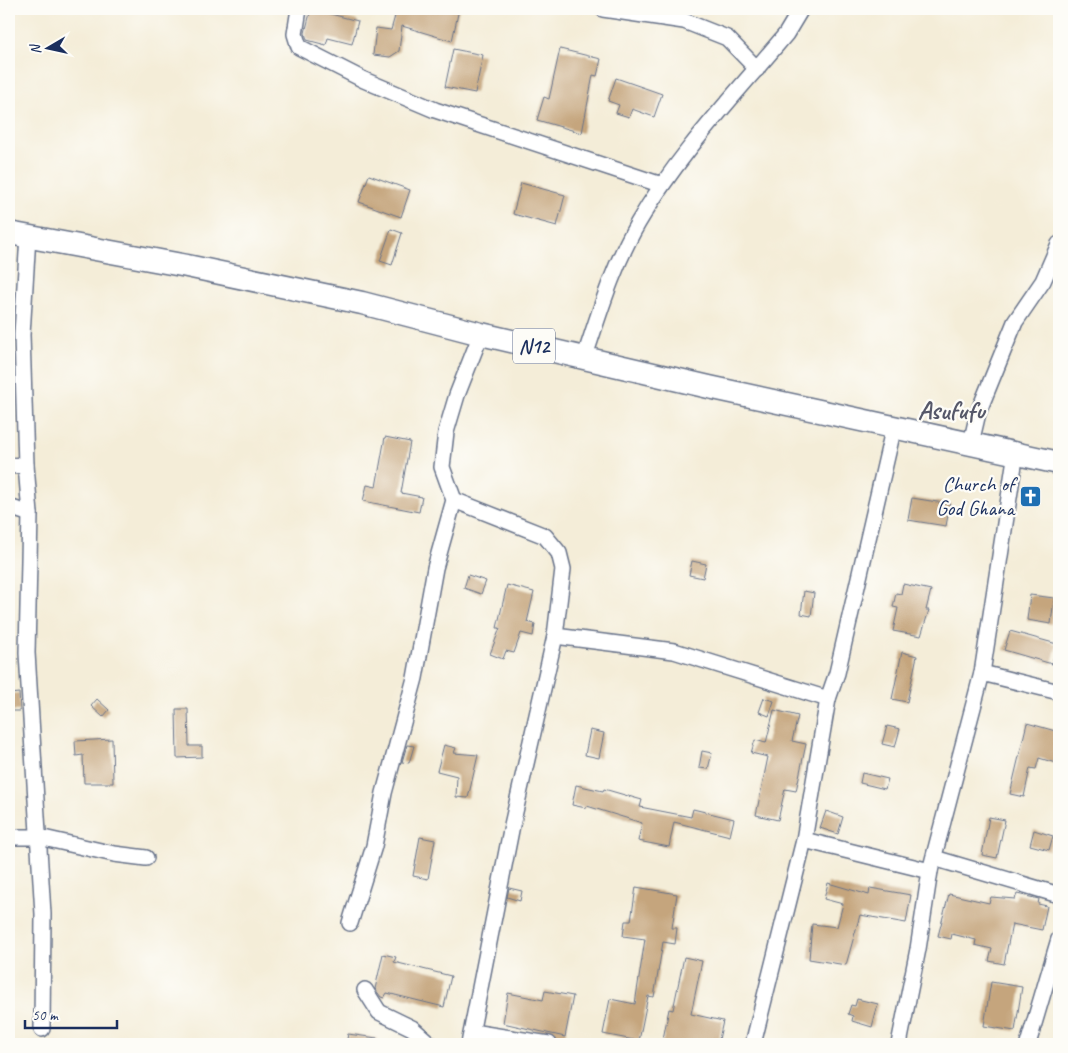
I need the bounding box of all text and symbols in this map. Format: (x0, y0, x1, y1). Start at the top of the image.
north arrow (22, 22, 72, 72)
text: N (26, 42, 45, 56)
road number: N12 (513, 328, 555, 364)
district label: Asufufu (918, 394, 987, 427)
place label: Church of God Ghana (937, 471, 1018, 521)
church icon: Church of God Ghana (1018, 484, 1042, 508)
scale bar (25, 998, 118, 1030)
text: 50 m (32, 1006, 59, 1025)

